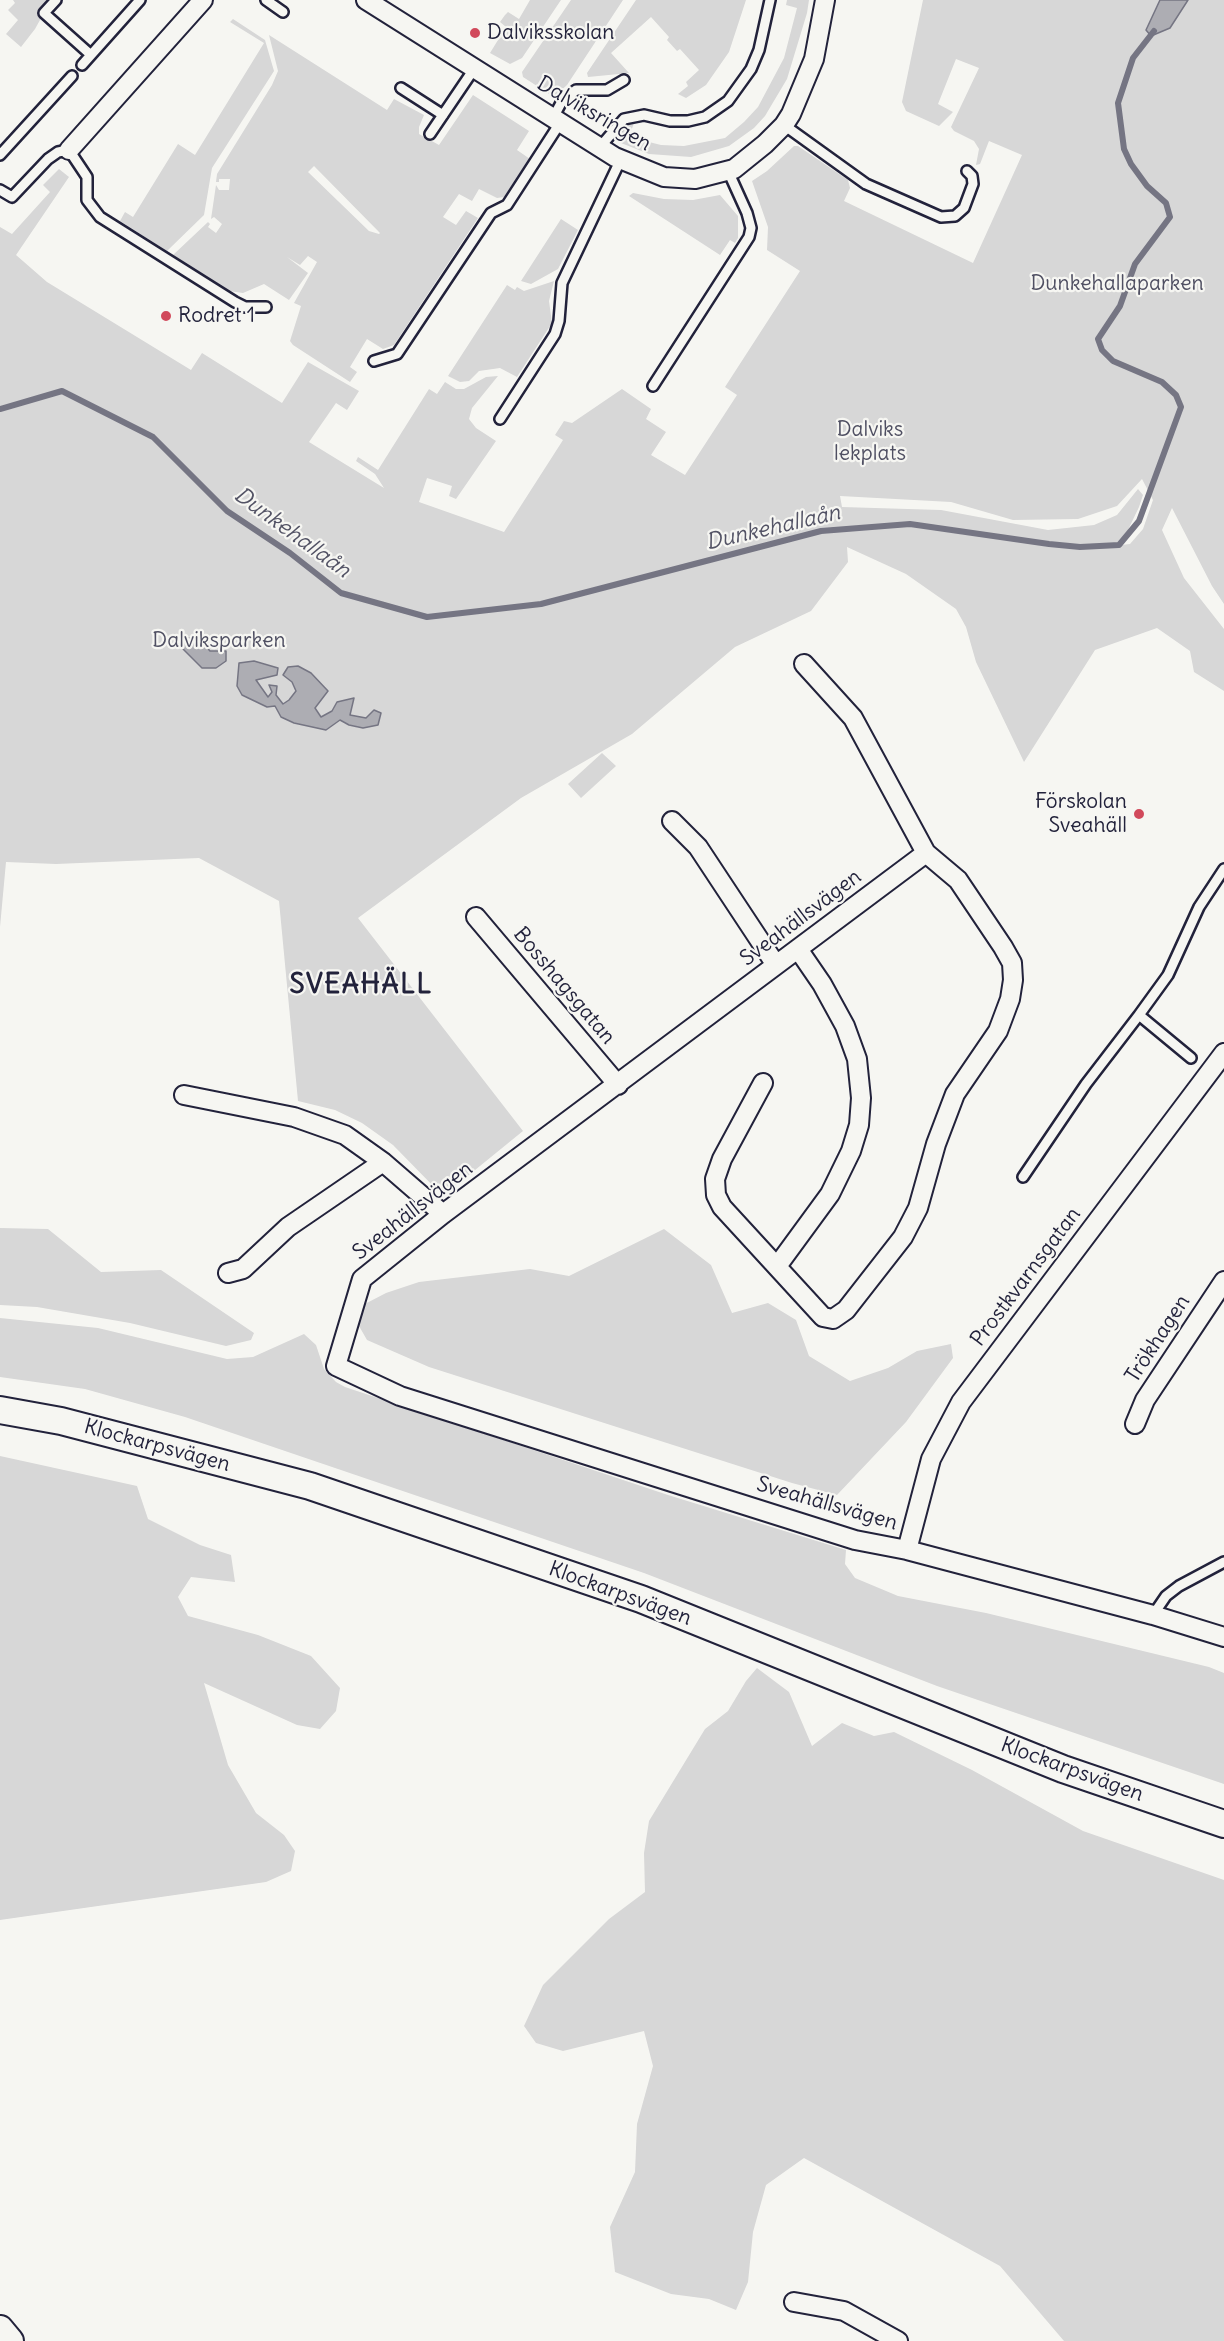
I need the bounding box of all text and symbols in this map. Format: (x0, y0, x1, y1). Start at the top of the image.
place label: Dalviksskolan (487, 20, 615, 46)
marker: Dalviksskolan (468, 26, 482, 40)
street label: Dalviksringen (533, 71, 655, 157)
park label: Dunkehallaparken (1030, 271, 1204, 297)
place label: Rodret 1 (178, 303, 255, 329)
marker: Rodret 1 (159, 309, 173, 323)
park label: Dalviks lekplats (834, 417, 906, 467)
water label: Dunkehallaån (229, 482, 355, 584)
water label: Dunkehallaån (703, 500, 843, 556)
park label: Dalviksparken (152, 628, 286, 654)
place label: Förskolan Sveahäll (1035, 789, 1127, 839)
marker: Förskolan Sveahäll (1132, 807, 1146, 821)
street label: Sveahällsvägen (735, 864, 867, 972)
street label: Bosshagsgatan (508, 922, 620, 1050)
district label: SVEAHÄLL (289, 969, 433, 1001)
street label: Sveahällsvägen (348, 1156, 478, 1266)
street label: Prostkvarnsgatan (966, 1203, 1086, 1351)
street label: Trökhagen (1120, 1290, 1196, 1388)
street label: Klockarpsvägen (81, 1414, 233, 1478)
street label: Sveahällsvägen (754, 1472, 900, 1536)
street label: Klockarpsvägen (545, 1557, 695, 1631)
street label: Klockarpsvägen (997, 1733, 1147, 1807)

